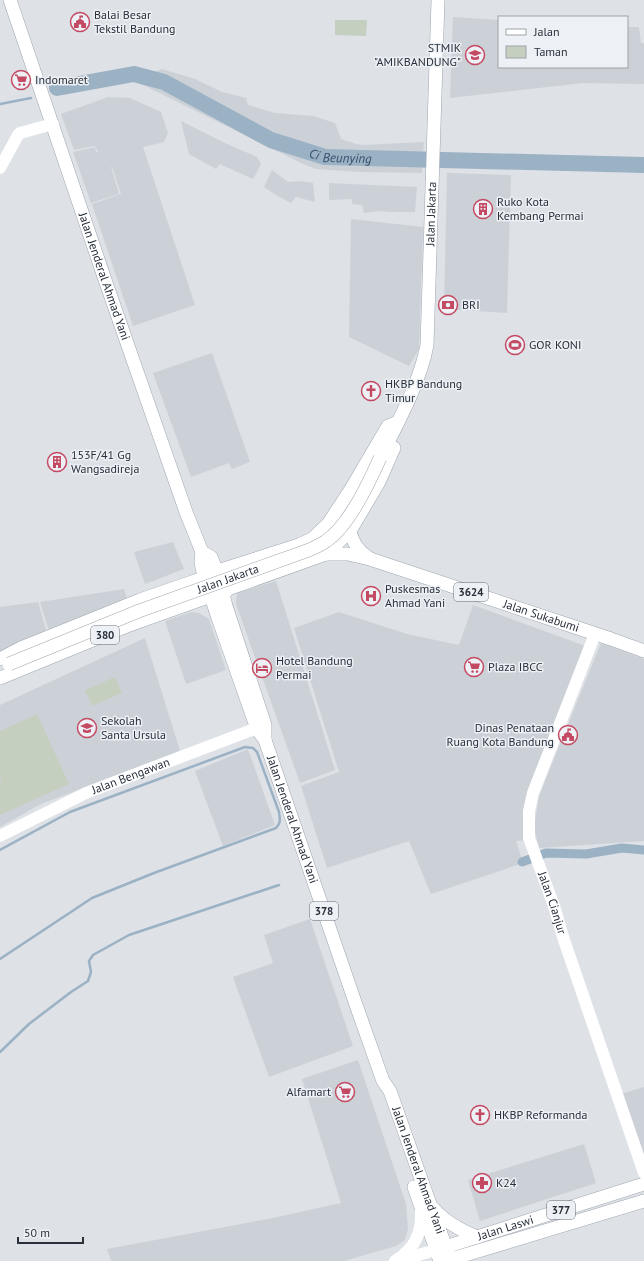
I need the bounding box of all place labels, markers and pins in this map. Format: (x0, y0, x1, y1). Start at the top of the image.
place label: Balai Besar Tekstil Bandung (94, 7, 175, 36)
public building icon: Balai Besar Tekstil Bandung (69, 11, 91, 33)
place label: STMIK "AMIKBANDUNG" (374, 40, 461, 69)
school or university icon: STMIK "AMIKBANDUNG" (464, 44, 486, 66)
supermarket icon: Indomaret (10, 69, 32, 91)
place label: Indomaret (35, 72, 88, 87)
place label: Ruko Kota Kembang Permai (497, 194, 584, 223)
building icon: Ruko Kota Kembang Permai (472, 198, 494, 220)
bank icon: BRI (437, 294, 459, 316)
place label: BRI (462, 297, 480, 312)
sports icon: GOR KONI (504, 334, 526, 356)
place label: GOR KONI (529, 337, 581, 352)
place label: HKBP Bandung Timur (385, 376, 462, 405)
church icon: HKBP Bandung Timur (360, 380, 382, 402)
place label: 153F/41 Gg Wangsadireja (71, 447, 139, 476)
building icon: 153F/41 Gg Wangsadireja (46, 451, 68, 473)
place label: Puskesmas Ahmad Yani (385, 581, 445, 610)
hospital icon: Puskesmas Ahmad Yani (360, 585, 382, 607)
place label: Hotel Bandung Permai (276, 653, 353, 682)
supermarket icon: Plaza IBCC (463, 656, 485, 678)
hotel icon: Hotel Bandung Permai (251, 657, 273, 679)
place label: Plaza IBCC (488, 659, 543, 674)
place label: Sekolah Santa Ursula (101, 713, 166, 742)
school or university icon: Sekolah Santa Ursula (76, 717, 98, 739)
place label: Dinas Penataan Ruang Kota Bandung (446, 720, 554, 749)
public building icon: Dinas Penataan Ruang Kota Bandung (557, 724, 579, 746)
supermarket icon: Alfamart (334, 1081, 356, 1103)
place label: Alfamart (286, 1084, 331, 1099)
church icon: HKBP Reformanda (469, 1104, 491, 1126)
place label: HKBP Reformanda (494, 1107, 587, 1122)
pharmacy icon: K24 (471, 1172, 493, 1194)
place label: K24 (496, 1175, 517, 1190)

